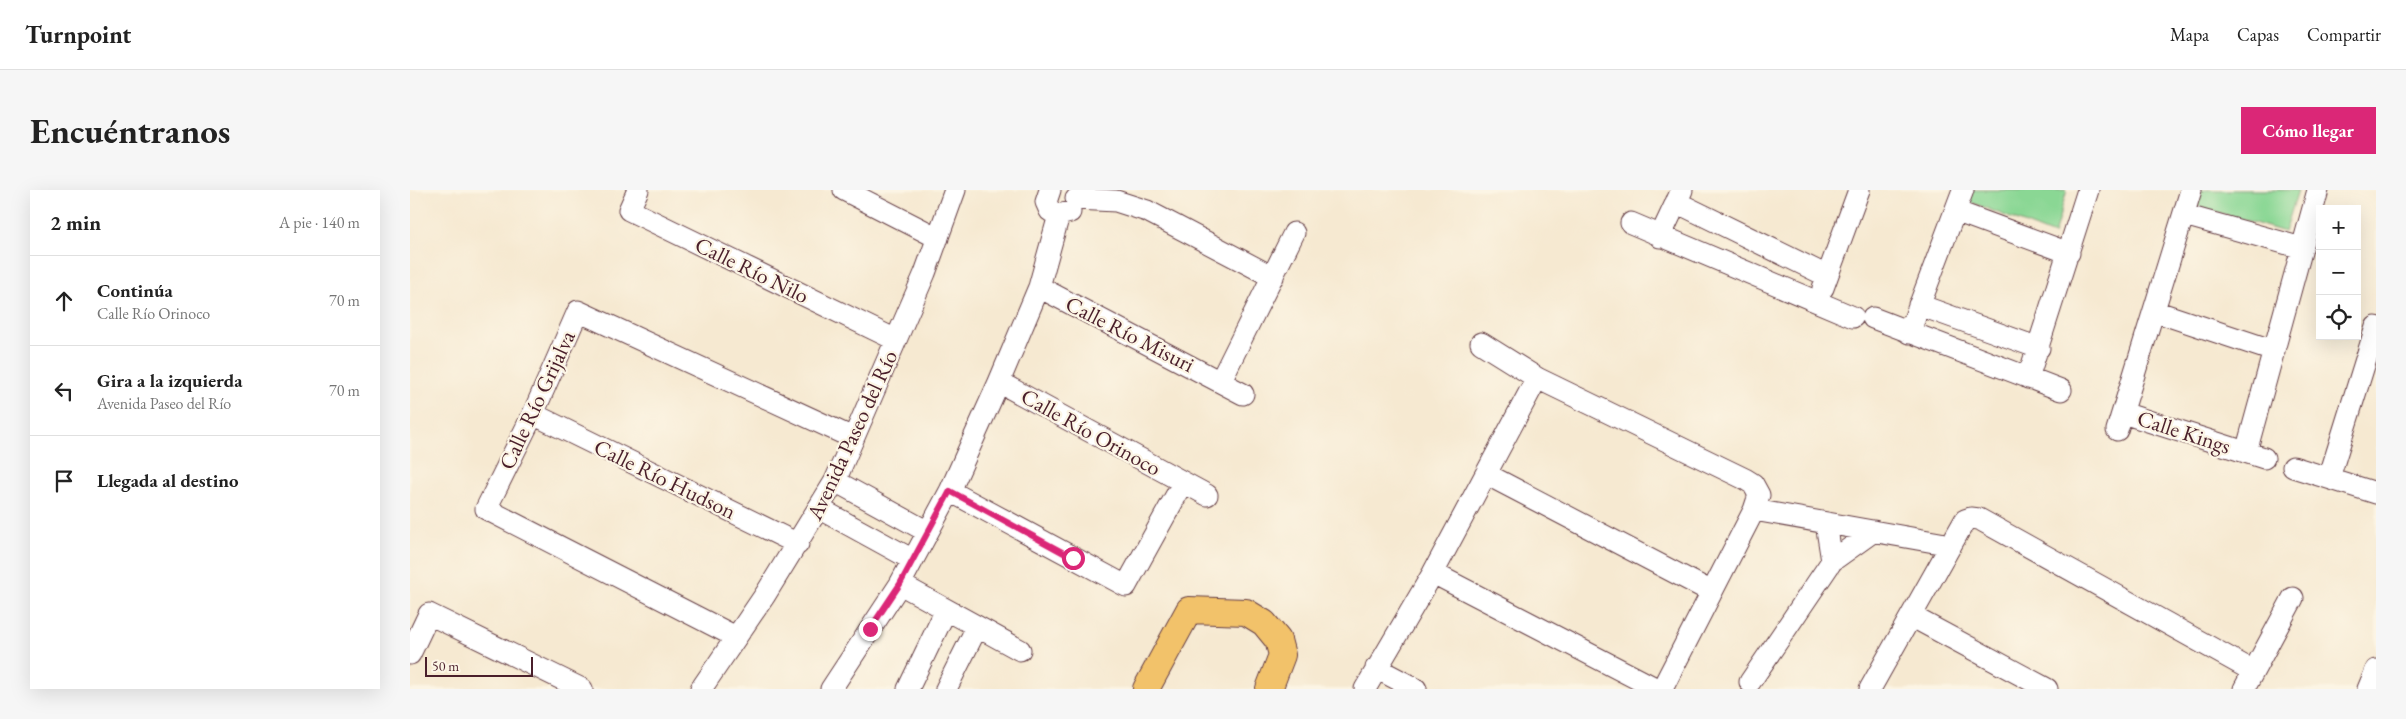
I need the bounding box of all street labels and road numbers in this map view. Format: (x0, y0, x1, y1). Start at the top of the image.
street label: Calle Río Nilo (690, 230, 814, 310)
street label: Calle Río Misuri (1061, 289, 1199, 379)
street label: Calle Río Grijalva (492, 326, 582, 474)
street label: Avenida Paseo del Río (799, 345, 904, 526)
street label: Calle Río Orinoco (1016, 382, 1166, 482)
street label: Calle Kings (2134, 403, 2234, 461)
street label: Calle Río Hudson (589, 432, 741, 526)

